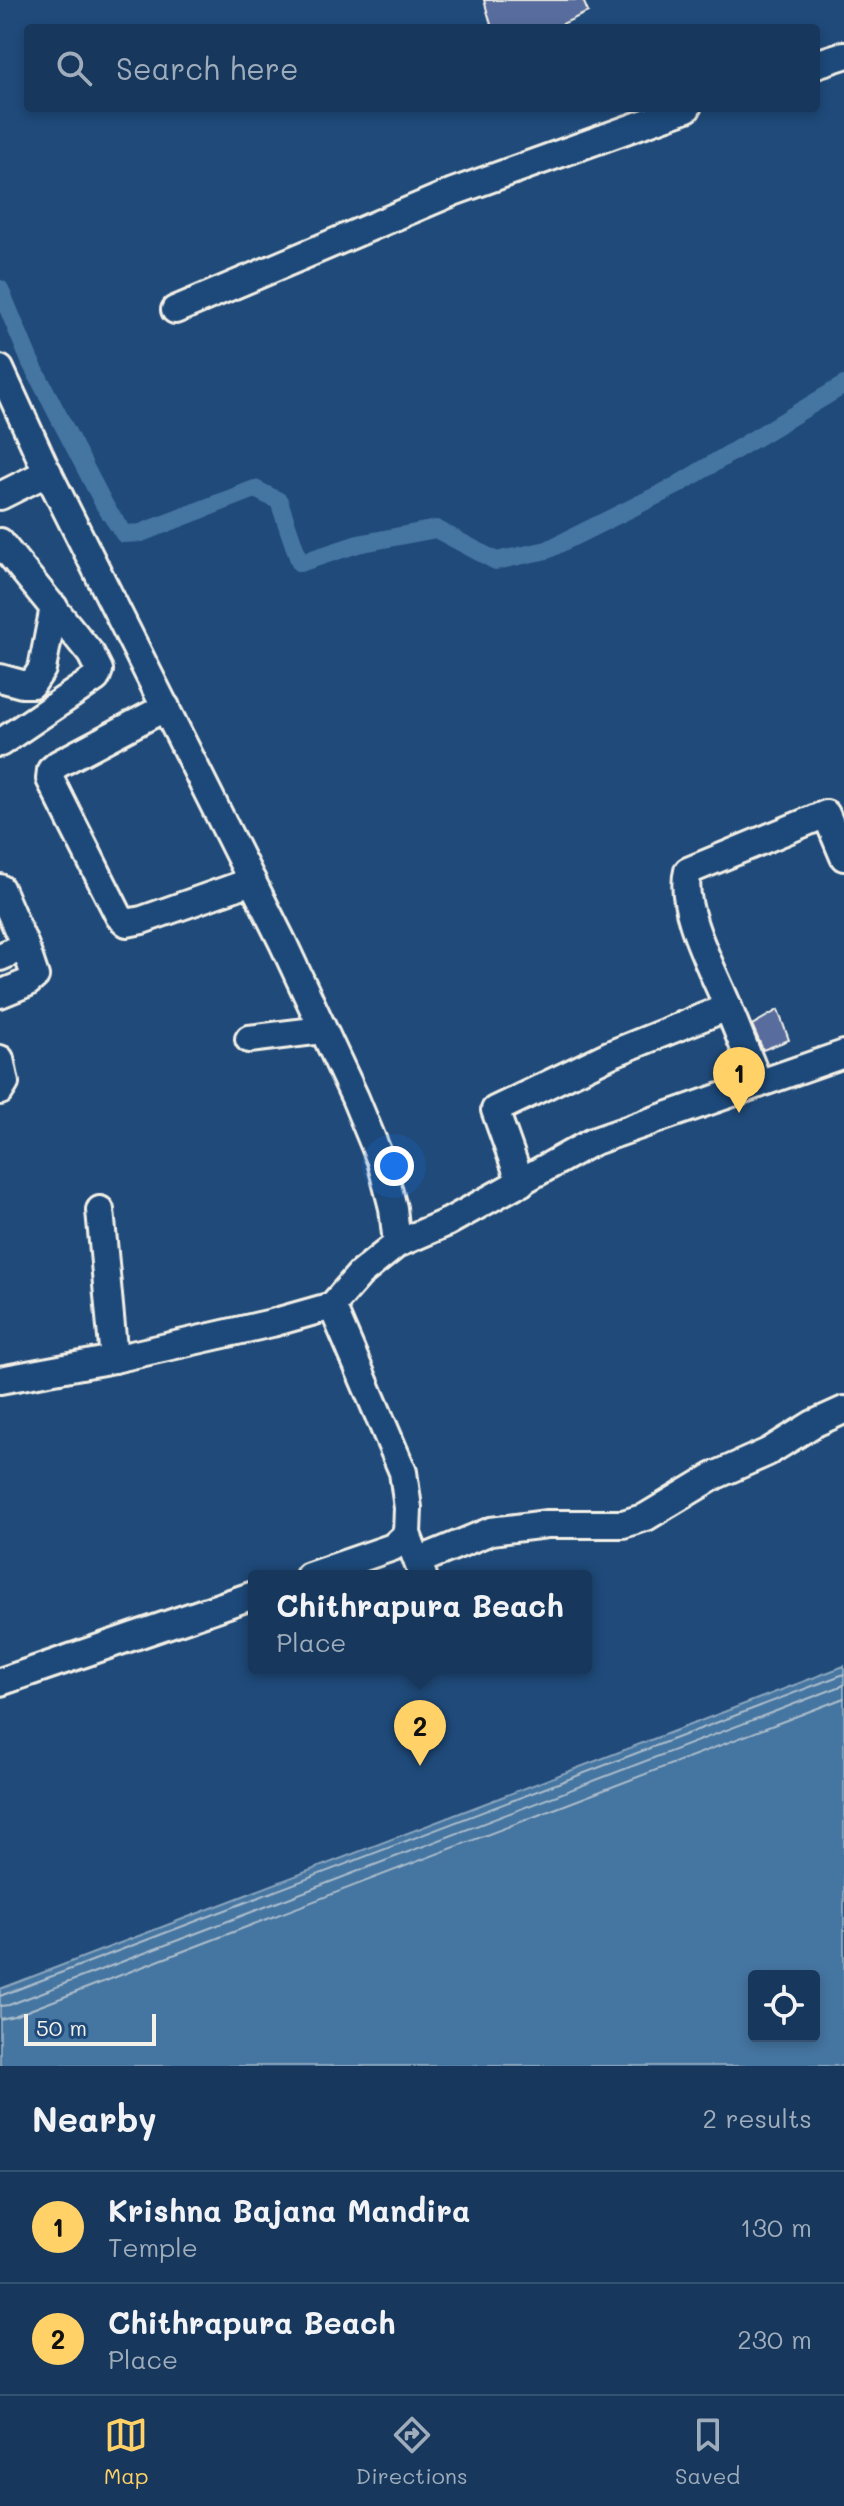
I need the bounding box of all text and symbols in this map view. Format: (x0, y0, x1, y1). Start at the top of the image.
search box (24, 24, 820, 112)
icon: search (52, 46, 96, 90)
text: Search here (116, 48, 299, 88)
pin: 1 (713, 1047, 765, 1113)
your location (374, 1146, 414, 1186)
popup (248, 1570, 592, 1674)
text: Chithrapura Beach (276, 1585, 564, 1625)
text: Place (276, 1625, 346, 1659)
pin: 2 (394, 1700, 446, 1766)
map controls (748, 1970, 820, 2042)
button: locate (748, 1970, 820, 2042)
scale bar (24, 2010, 156, 2046)
text: 50 m (36, 2013, 87, 2042)
text: Nearby (32, 2096, 157, 2141)
text: 2 results (703, 2101, 812, 2135)
text: Krishna Bajana Mandira (108, 2190, 470, 2230)
text: 1 (52, 2210, 64, 2244)
text: 130 m (740, 2210, 812, 2244)
text: Temple (108, 2230, 198, 2264)
text: Chithrapura Beach (108, 2302, 395, 2342)
text: 2 (51, 2322, 65, 2356)
text: 230 m (737, 2322, 812, 2356)
text: Place (108, 2342, 178, 2376)
tab: Map (104, 2413, 149, 2490)
tab: Directions (356, 2413, 468, 2490)
tab: Saved (675, 2413, 740, 2490)

